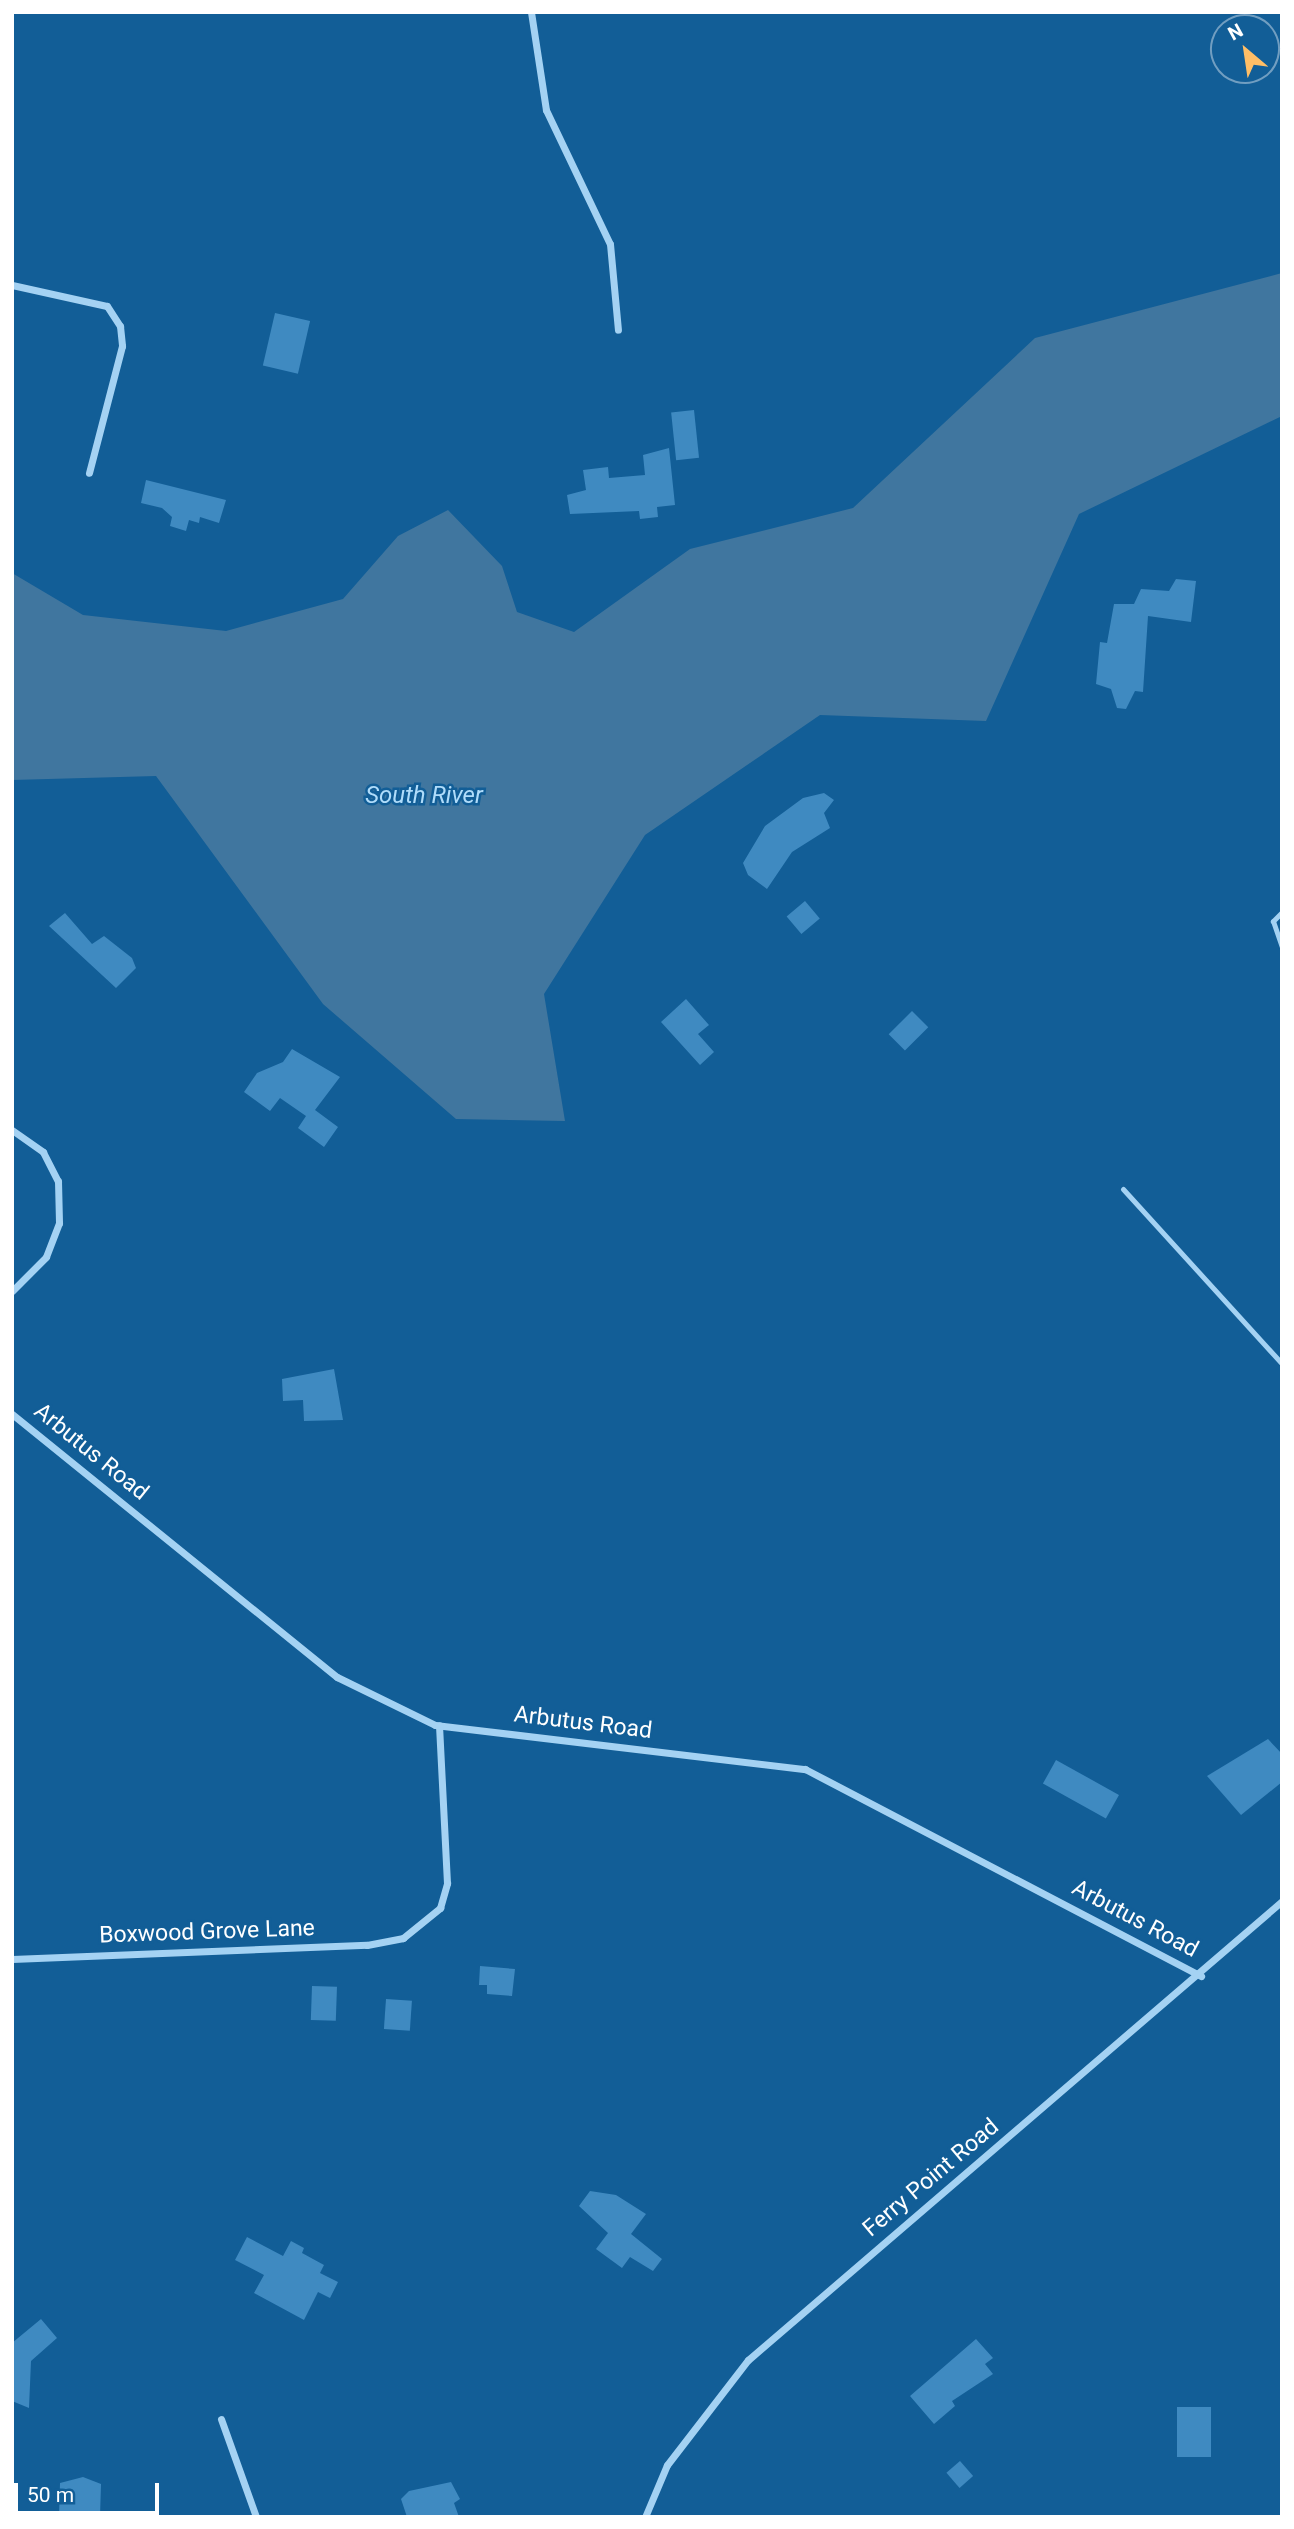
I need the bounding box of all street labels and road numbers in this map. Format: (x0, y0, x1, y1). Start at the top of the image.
street label: Arbutus Road (28, 1398, 154, 1506)
street label: Arbutus Road (512, 1701, 654, 1745)
street label: Arbutus Road (1067, 1874, 1203, 1964)
street label: Boxwood Grove Lane (99, 1914, 315, 1950)
street label: Ferry Point Road (857, 2113, 1005, 2243)

